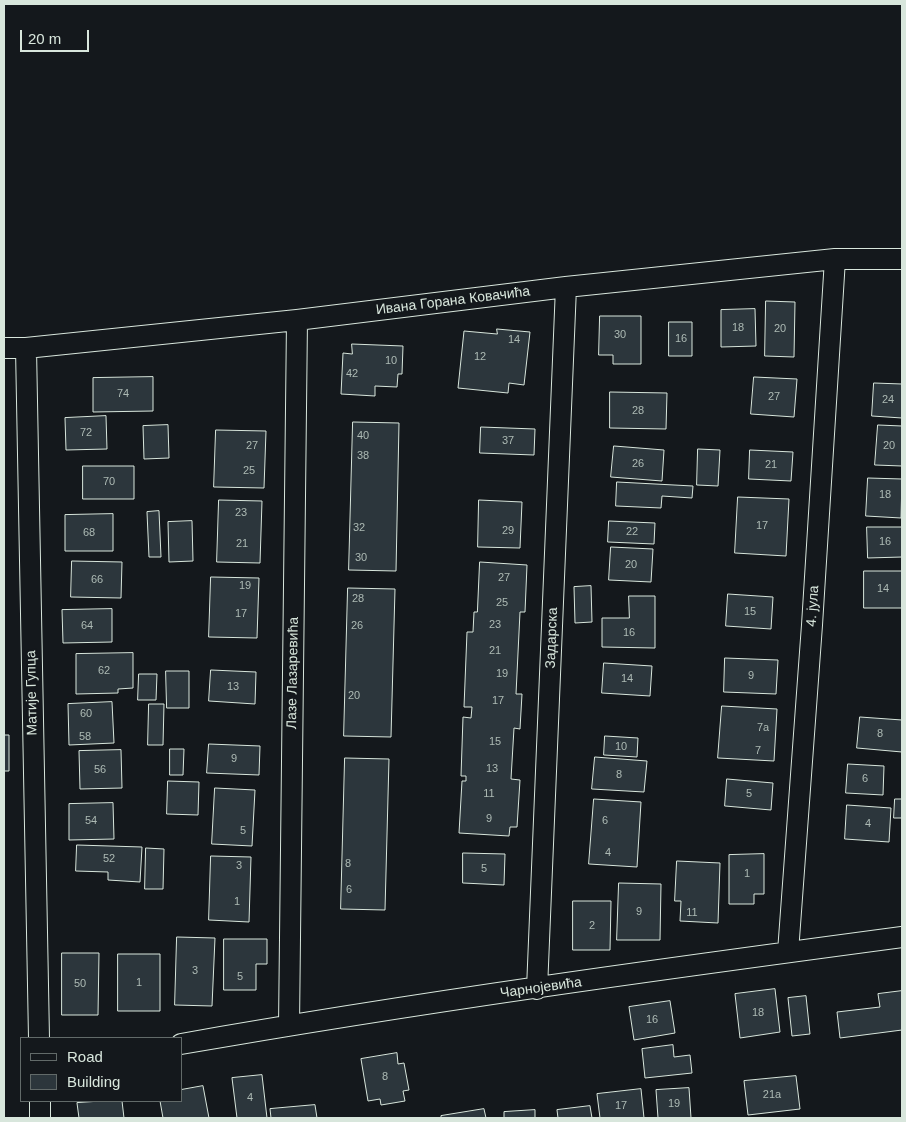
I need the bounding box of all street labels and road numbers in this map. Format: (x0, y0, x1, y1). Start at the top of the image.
street label: Ивана Горана Ковачића (375, 283, 531, 319)
street label: 4. јула (803, 585, 823, 627)
street label: Задарска (543, 607, 561, 669)
street label: Лазе Лазаревића (284, 617, 302, 729)
street label: Матије Гупца (23, 650, 41, 736)
street label: Чарнојевића (499, 974, 583, 1002)

